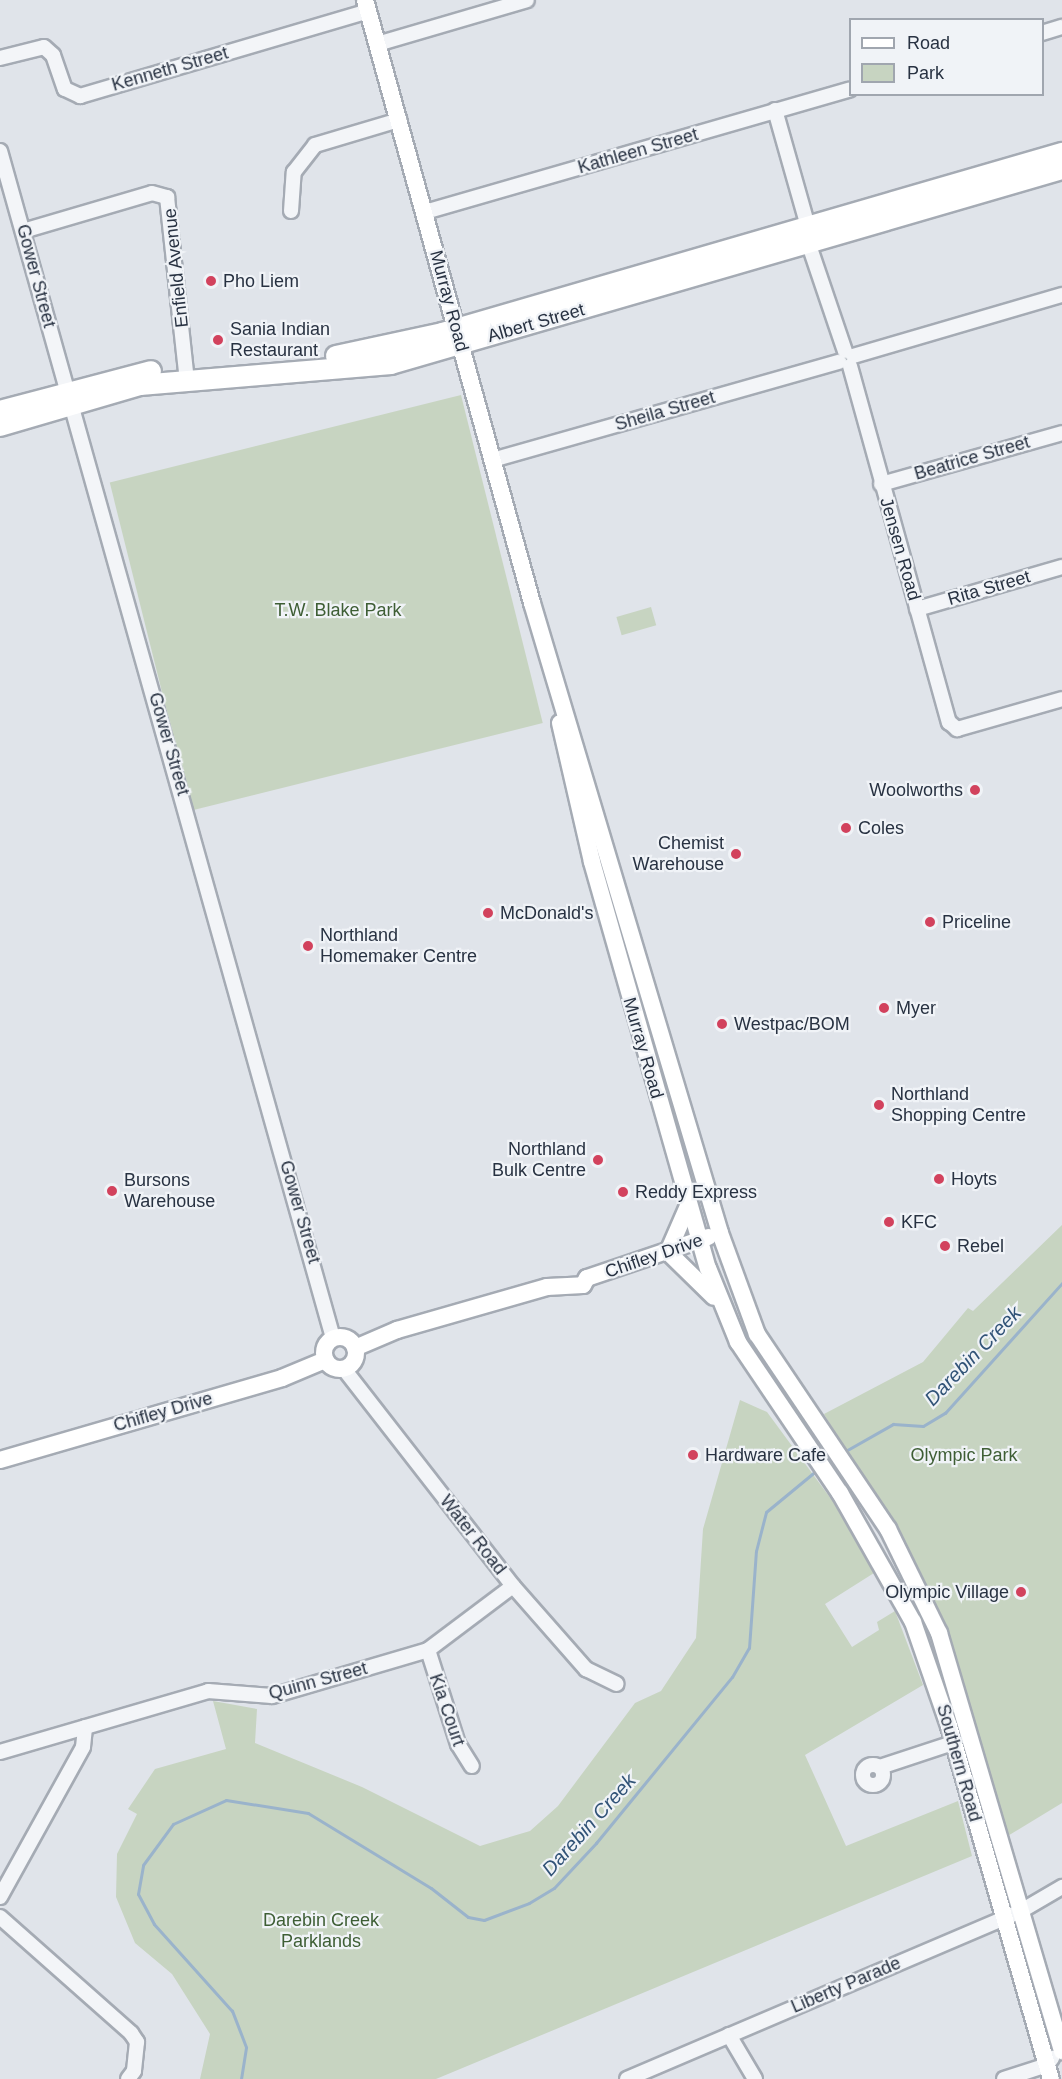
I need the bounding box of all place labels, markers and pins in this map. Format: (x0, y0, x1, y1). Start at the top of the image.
place label: Pho Liem (223, 270, 299, 292)
marker: Pho Liem (204, 274, 218, 288)
place label: Sania Indian Restaurant (230, 319, 330, 362)
marker: Sania Indian Restaurant (211, 333, 225, 347)
place label: Woolworths (869, 779, 963, 801)
marker: Woolworths (968, 783, 982, 797)
place label: Coles (858, 817, 904, 839)
marker: Coles (839, 821, 853, 835)
place label: Chemist Warehouse (633, 833, 724, 876)
marker: Chemist Warehouse (729, 847, 743, 861)
place label: McDonald's (500, 902, 593, 924)
marker: McDonald's (481, 906, 495, 920)
place label: Priceline (942, 911, 1011, 933)
marker: Priceline (923, 915, 937, 929)
place label: Northland Homemaker Centre (320, 925, 477, 968)
marker: Northland Homemaker Centre (301, 939, 315, 953)
place label: Myer (896, 997, 936, 1019)
marker: Myer (877, 1001, 891, 1015)
place label: Westpac/BOM (734, 1013, 850, 1035)
marker: Westpac/BOM (715, 1017, 729, 1031)
place label: Northland Shopping Centre (891, 1084, 1026, 1126)
marker: Northland Shopping Centre (872, 1098, 886, 1112)
place label: Northland Bulk Centre (492, 1139, 586, 1182)
marker: Northland Bulk Centre (591, 1153, 605, 1167)
place label: Hoyts (951, 1168, 997, 1190)
place label: Bursons Warehouse (124, 1170, 215, 1212)
marker: Hoyts (932, 1172, 946, 1186)
place label: Reddy Express (635, 1181, 757, 1203)
marker: Bursons Warehouse (105, 1184, 119, 1198)
marker: Reddy Express (616, 1185, 630, 1199)
place label: KFC (901, 1211, 937, 1233)
marker: KFC (882, 1215, 896, 1229)
place label: Rebel (957, 1235, 1004, 1257)
marker: Rebel (938, 1239, 952, 1253)
place label: Hardware Cafe (705, 1444, 826, 1466)
marker: Hardware Cafe (686, 1448, 700, 1462)
place label: Olympic Village (885, 1581, 1009, 1603)
marker: Olympic Village (1014, 1585, 1028, 1599)

